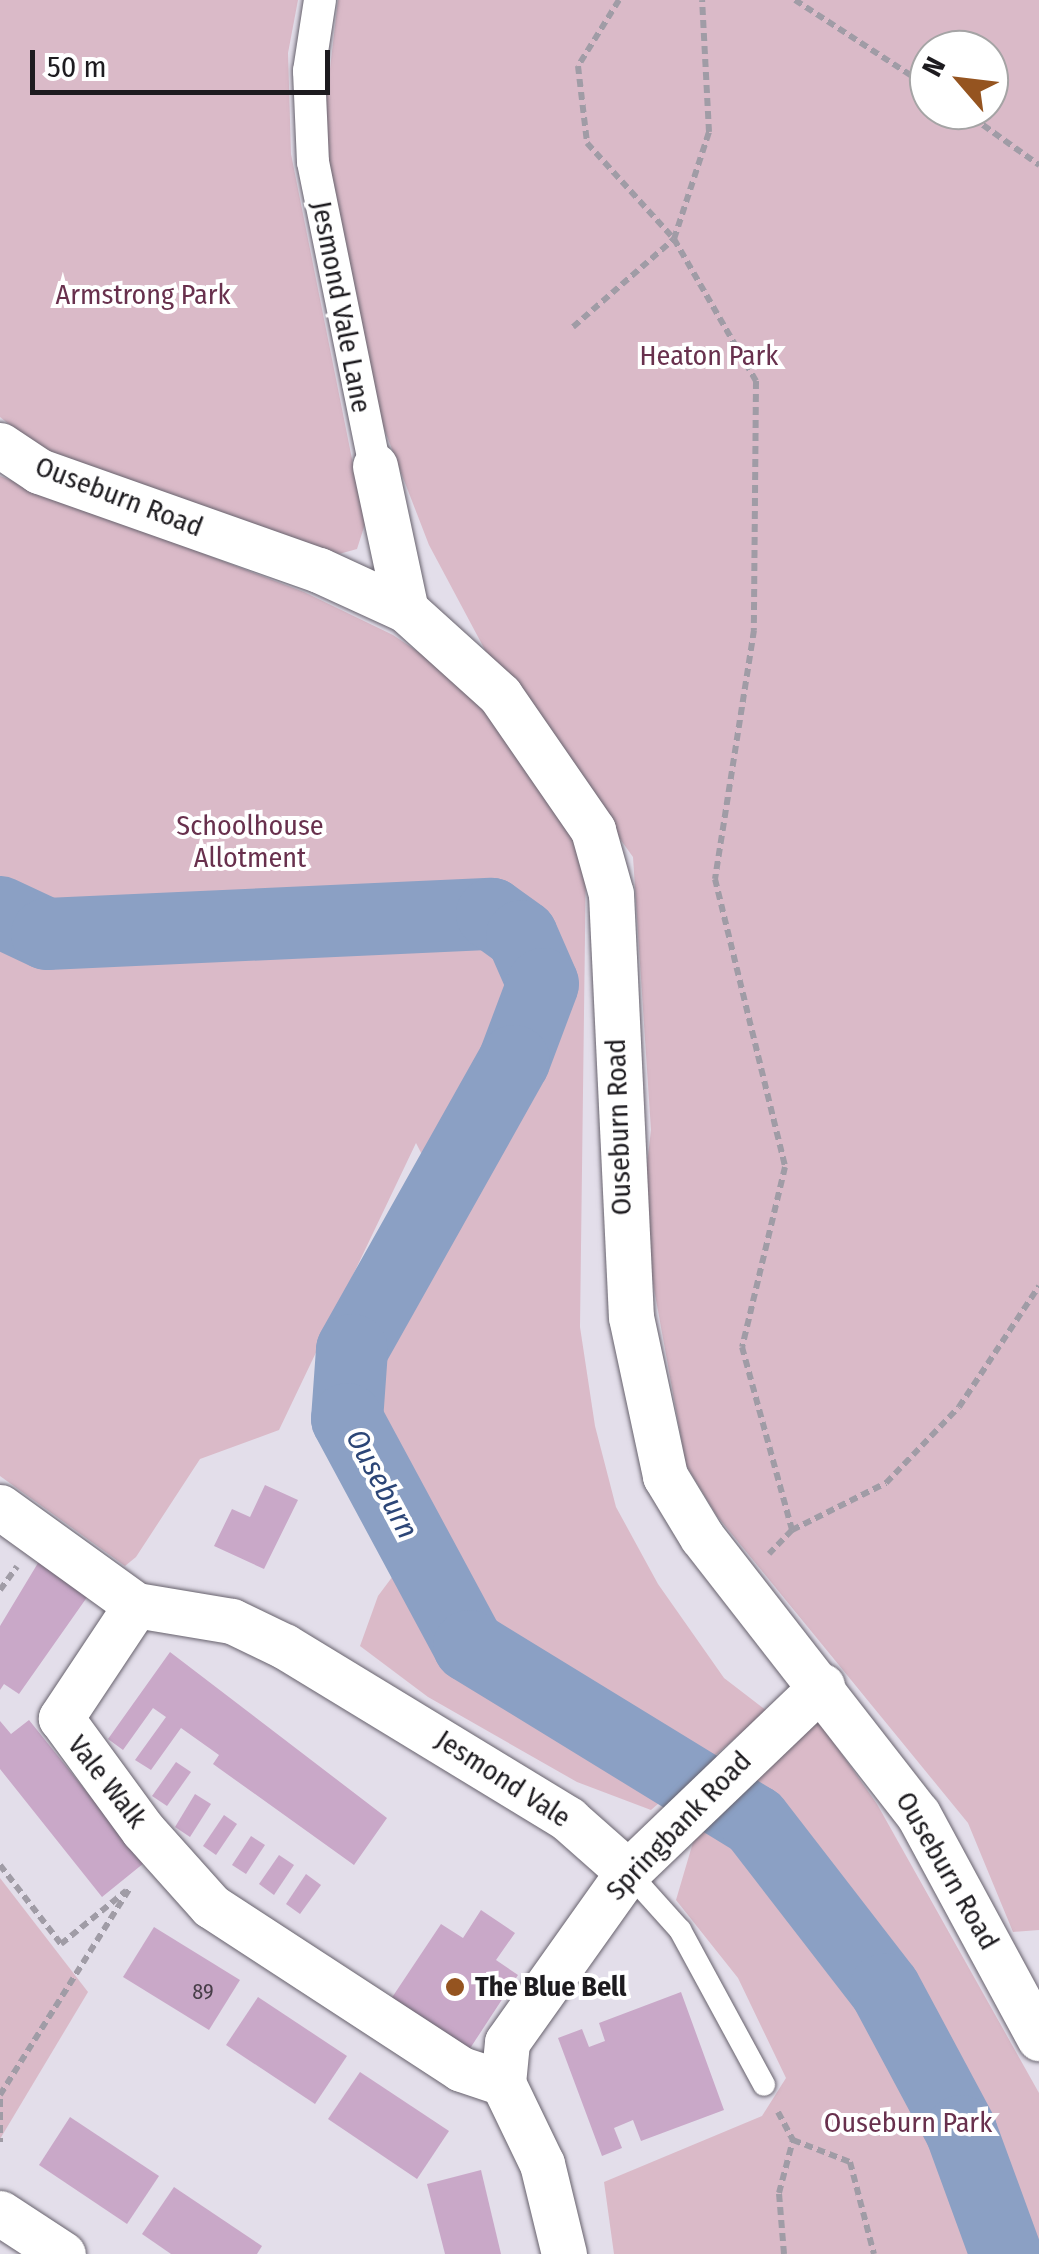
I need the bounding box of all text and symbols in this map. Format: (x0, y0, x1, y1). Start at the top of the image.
scale bar (35, 30, 335, 92)
north arrow (909, 30, 1009, 130)
text: 50 m (47, 49, 107, 85)
text: N (915, 51, 952, 82)
street label: Jesmond Vale Lane (304, 198, 378, 416)
park label: Armstrong Park (55, 278, 231, 312)
park label: Heaton Park (640, 339, 778, 373)
street label: Ouseburn Road (30, 450, 208, 544)
park label: Schoolhouse Allotment (176, 809, 324, 875)
street label: Ouseburn Road (599, 1038, 639, 1216)
water label: Ouseburn (338, 1423, 426, 1545)
street label: Jesmond Vale (429, 1723, 577, 1835)
street label: Vale Walk (60, 1729, 154, 1835)
street label: Springbank Road (599, 1744, 759, 1908)
street label: Ouseburn Road (888, 1786, 1006, 1956)
place label: The Blue Bell (475, 1970, 626, 2004)
marker: The Blue Bell (444, 1976, 466, 1998)
house number: 89 (192, 1979, 214, 2005)
park label: Ouseburn Park (824, 2106, 992, 2140)

